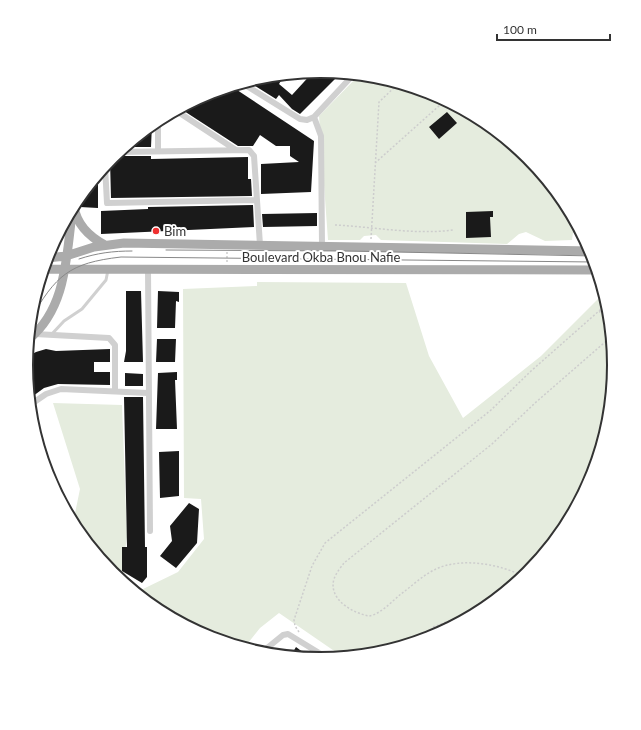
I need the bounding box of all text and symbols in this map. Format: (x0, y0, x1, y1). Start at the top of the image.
scale bar (497, 16, 610, 42)
text: 100 m (503, 22, 537, 37)
place label: Bim (164, 223, 186, 239)
marker: Bim (151, 226, 161, 236)
street label: Boulevard Okba Bnou Nafie (242, 249, 400, 265)

